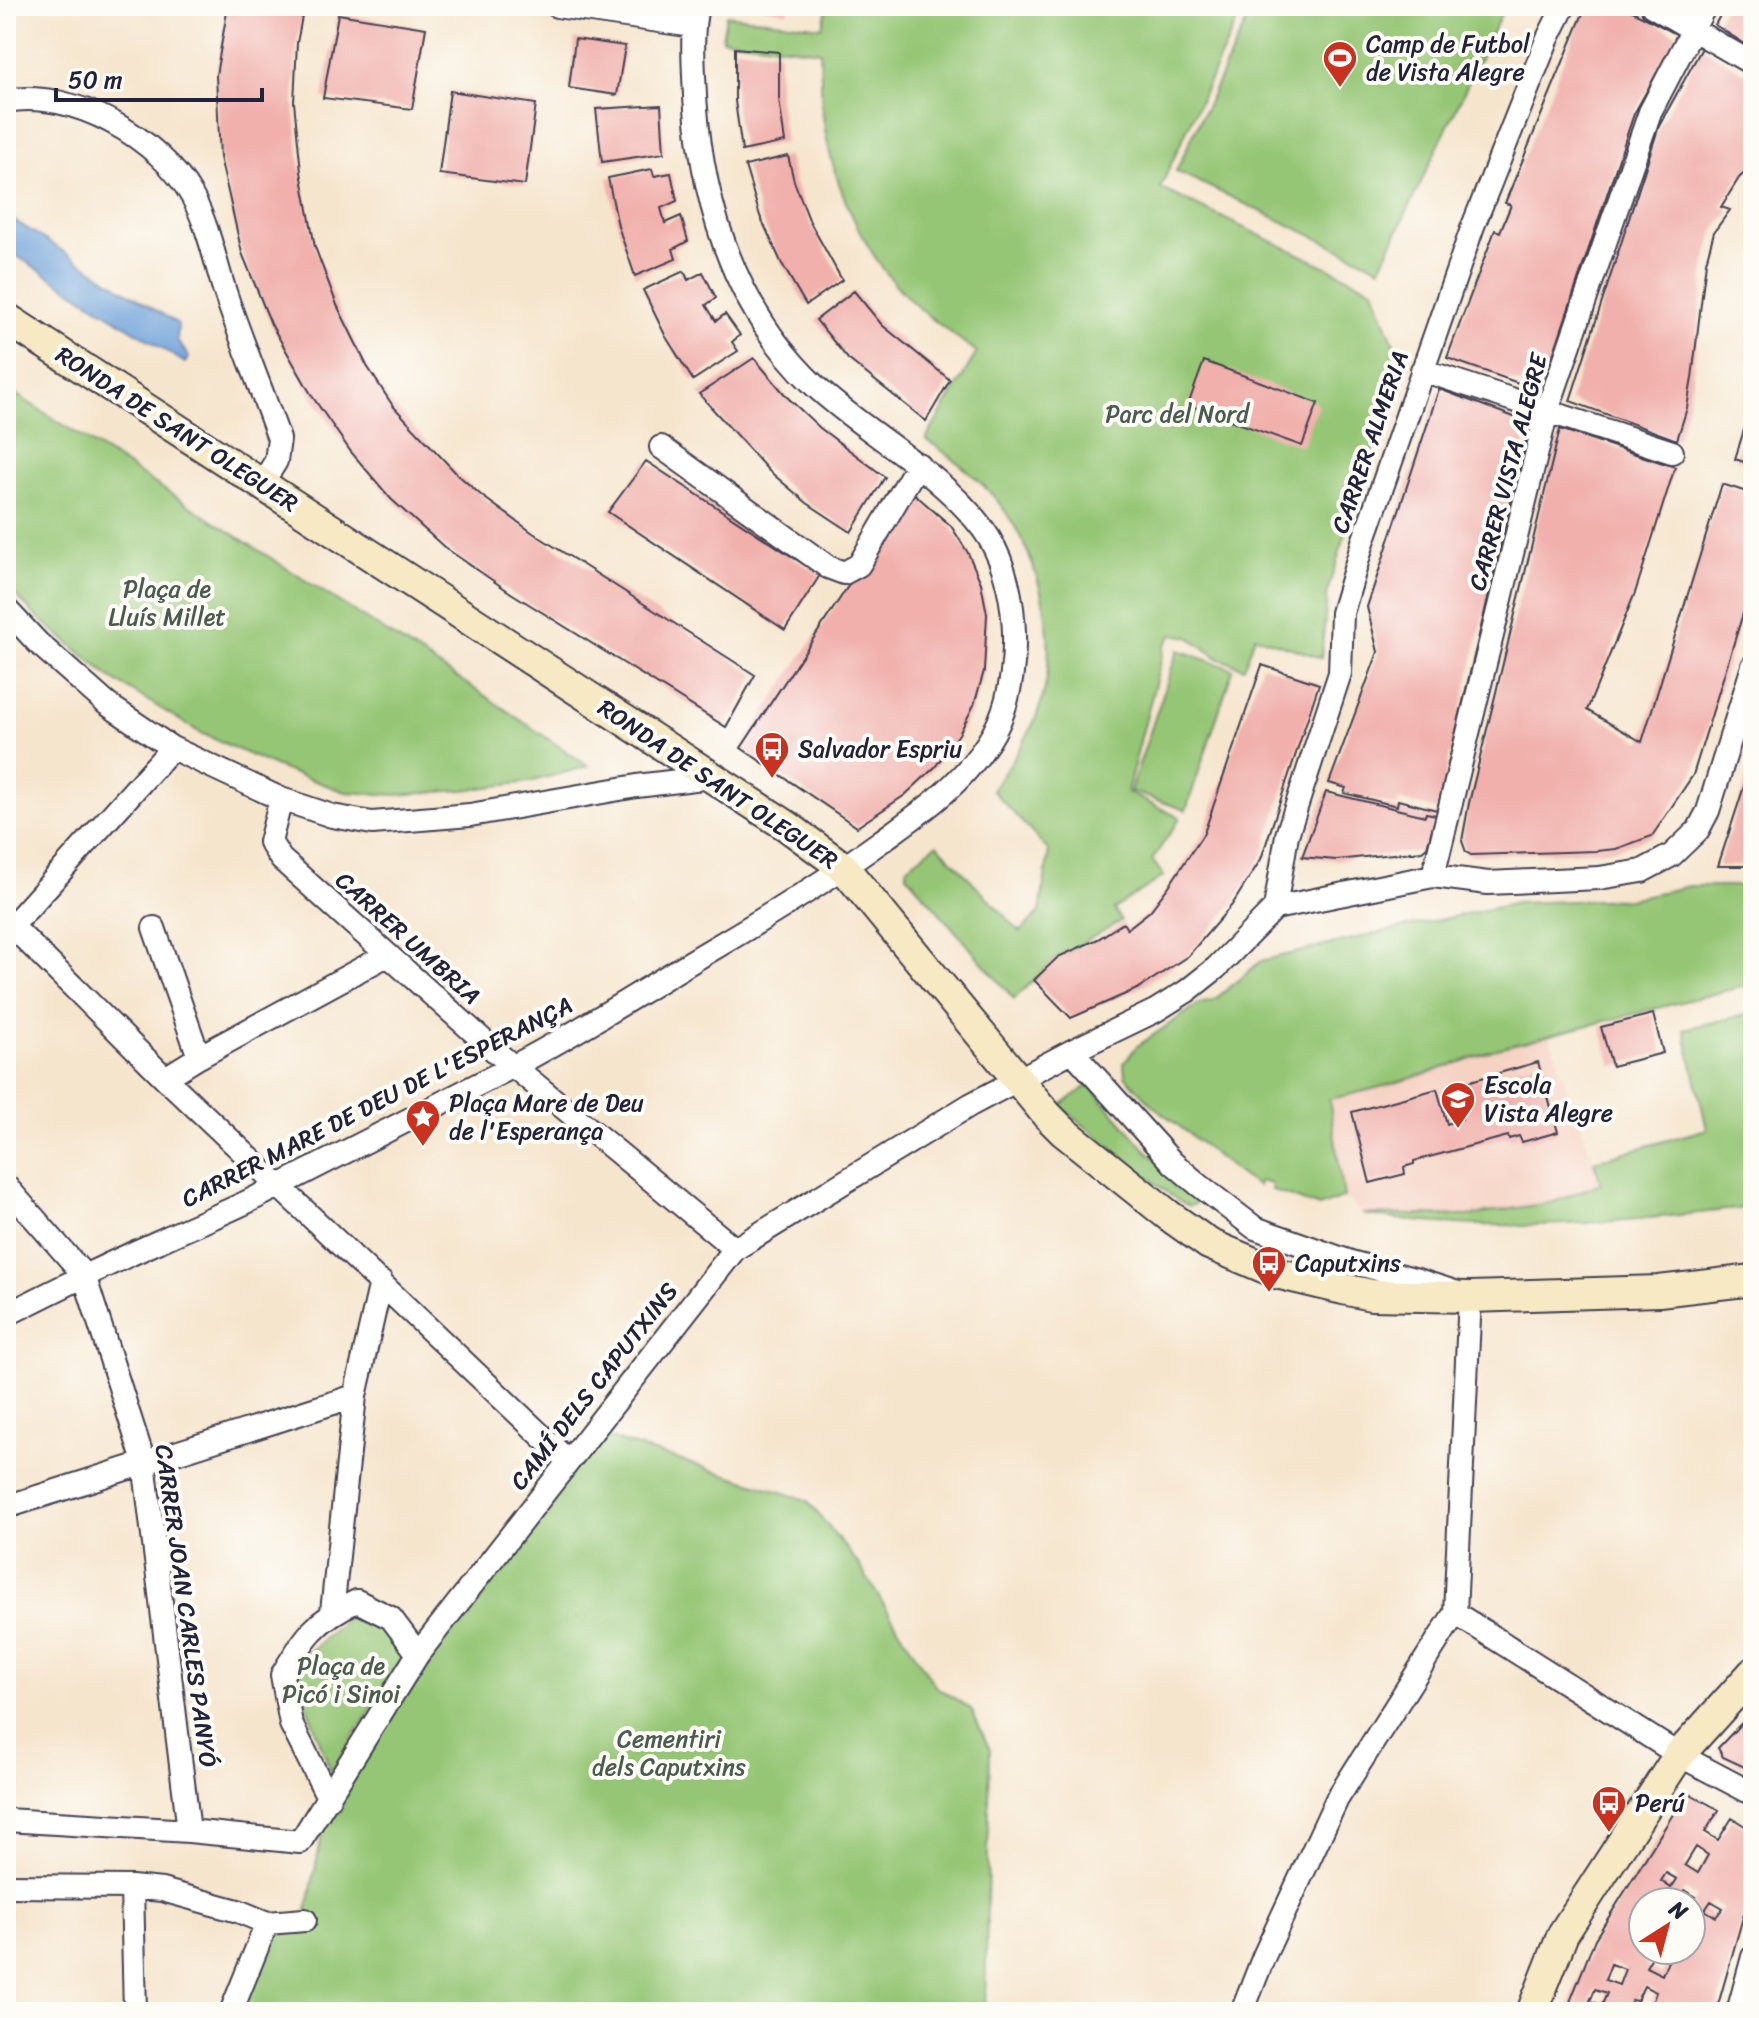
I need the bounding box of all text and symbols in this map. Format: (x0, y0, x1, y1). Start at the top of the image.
place label: Camp de Futbol de Vista Alegre (1366, 23, 1531, 93)
sports icon: Camp de Futbol de Vista Alegre (1321, 39, 1359, 89)
scale bar (56, 52, 262, 102)
text: 50 m (68, 59, 123, 101)
street label: RONDA DE SANT OLEGUER (47, 334, 307, 524)
street label: CARRER ALMERIA (1319, 345, 1421, 539)
street label: CARRER VISTA ALEGRE (1456, 347, 1560, 595)
park label: Parc del Nord (1105, 393, 1250, 435)
park label: Plaça de Lluís Millet (108, 568, 226, 638)
street label: RONDA DE SANT OLEGUER (589, 687, 847, 881)
place label: Salvador Espriu (798, 728, 962, 770)
bus stop icon: Salvador Espriu (753, 730, 791, 780)
street label: CARRER UMBRIA (325, 861, 491, 1015)
street label: CARRER MARE DE DEU DE L'ESPERANÇA (174, 985, 580, 1219)
place label: Escola Vista Alegre (1484, 1064, 1613, 1134)
school or university icon: Escola Vista Alegre (1439, 1080, 1477, 1130)
place label: Plaça Mare de Deu de l'Esperança (449, 1082, 644, 1152)
place icon: Plaça Mare de Deu de l'Esperança (404, 1098, 442, 1148)
place label: Caputxins (1295, 1242, 1401, 1284)
bus stop icon: Caputxins (1250, 1244, 1288, 1294)
street label: CAMÍ DELS CAPUTXINS (499, 1273, 689, 1499)
street label: CARRER JOAN CARLES PANYÓ (143, 1442, 229, 1770)
park label: Plaça de Picó i Sinoi (282, 1645, 401, 1715)
park label: Cementiri dels Caputxins (592, 1718, 746, 1788)
place label: Perú (1635, 1782, 1685, 1824)
bus stop icon: Perú (1590, 1784, 1628, 1834)
north arrow (1627, 1886, 1707, 1966)
text: N (1660, 1889, 1697, 1931)

